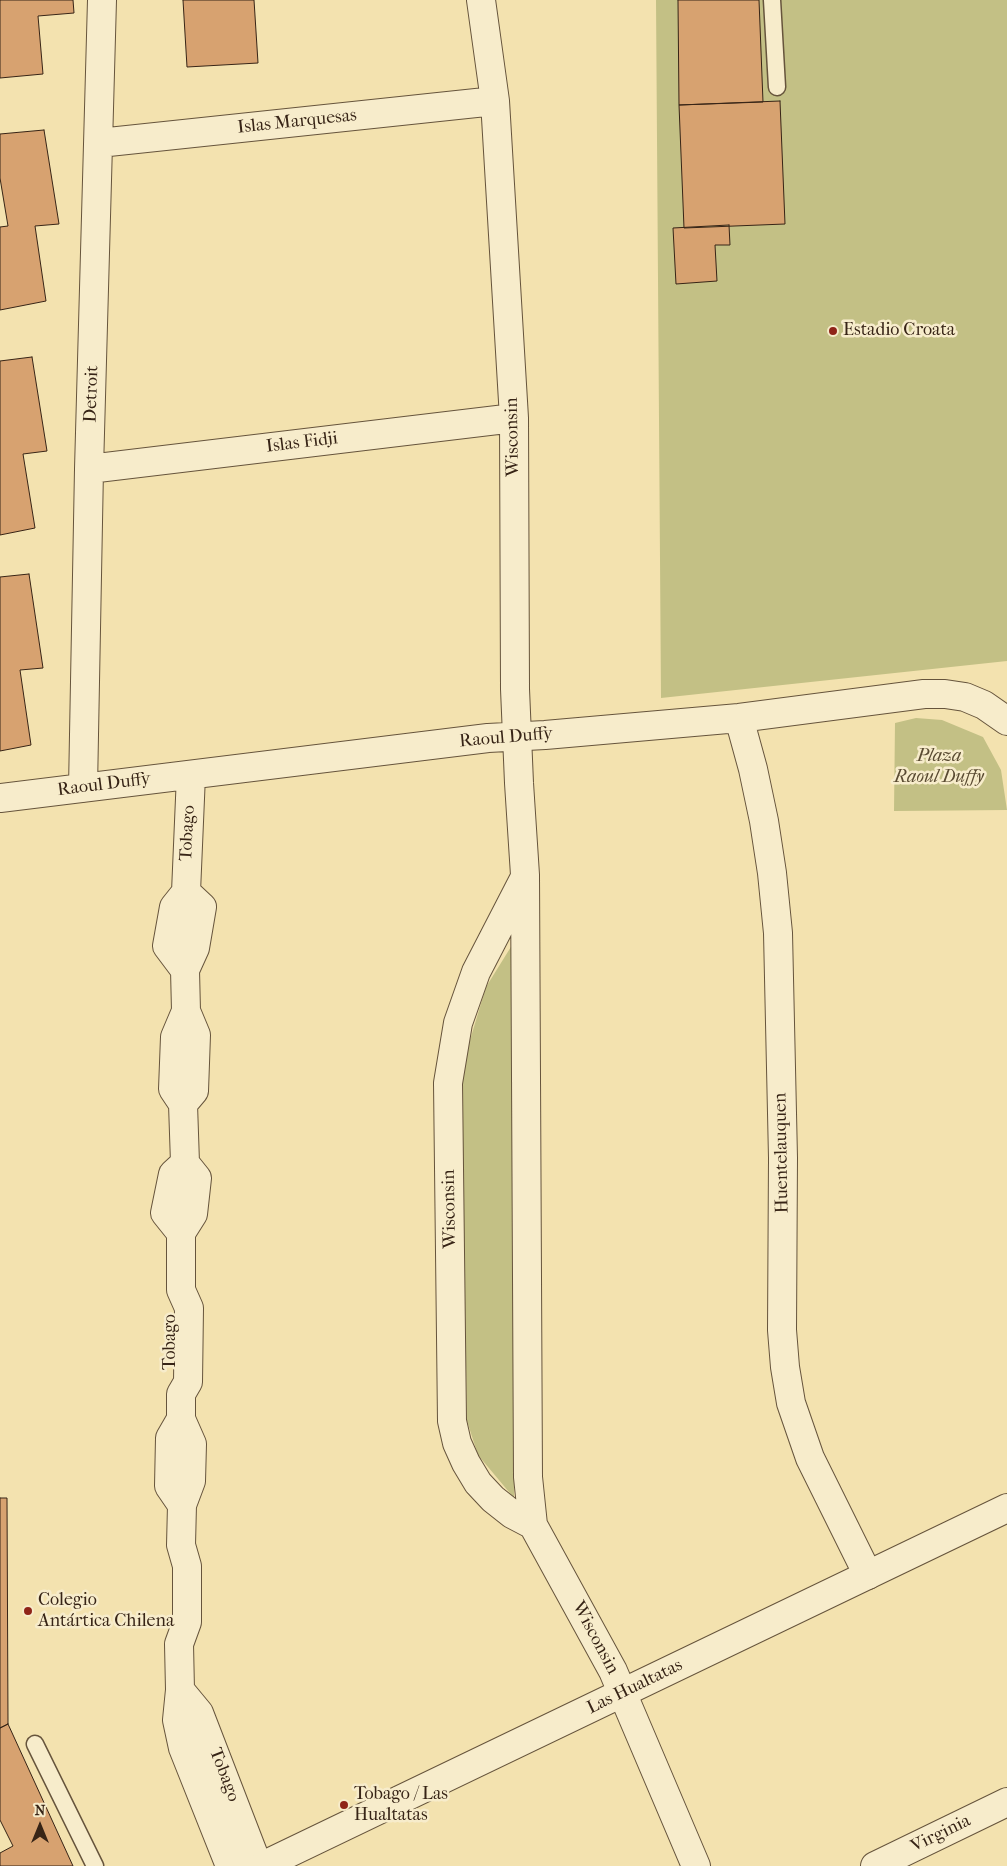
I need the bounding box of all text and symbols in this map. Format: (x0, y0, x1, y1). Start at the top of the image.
street label: Islas Marquesas (236, 105, 358, 139)
place label: Estadio Croata (843, 320, 955, 342)
marker: Estadio Croata (827, 325, 839, 337)
street label: Detroit (80, 365, 104, 423)
street label: Wisconsin (502, 397, 524, 477)
street label: Islas Fidji (265, 428, 339, 458)
street label: Raoul Duffy (458, 723, 554, 753)
park label: Plaza Raoul Duffy (894, 746, 984, 789)
street label: Raoul Duffy (56, 769, 152, 801)
street label: Tobago (176, 804, 200, 862)
street label: Huentelauquen (770, 1092, 794, 1214)
street label: Wisconsin (439, 1169, 461, 1249)
street label: Tobago (160, 1314, 182, 1370)
place label: Colegio Antártica Chilena (38, 1590, 174, 1632)
street label: Wisconsin (567, 1598, 623, 1678)
marker: Colegio Antártica Chilena (22, 1605, 34, 1617)
street label: Las Hualtatas (584, 1655, 686, 1719)
street label: Tobago (204, 1745, 244, 1805)
place label: Tobago / Las Hualtatas (354, 1784, 448, 1826)
marker: Tobago / Las Hualtatas (338, 1799, 350, 1811)
north arrow (15, 1801, 65, 1851)
text: N (35, 1802, 45, 1819)
street label: Virginia (908, 1810, 974, 1858)

